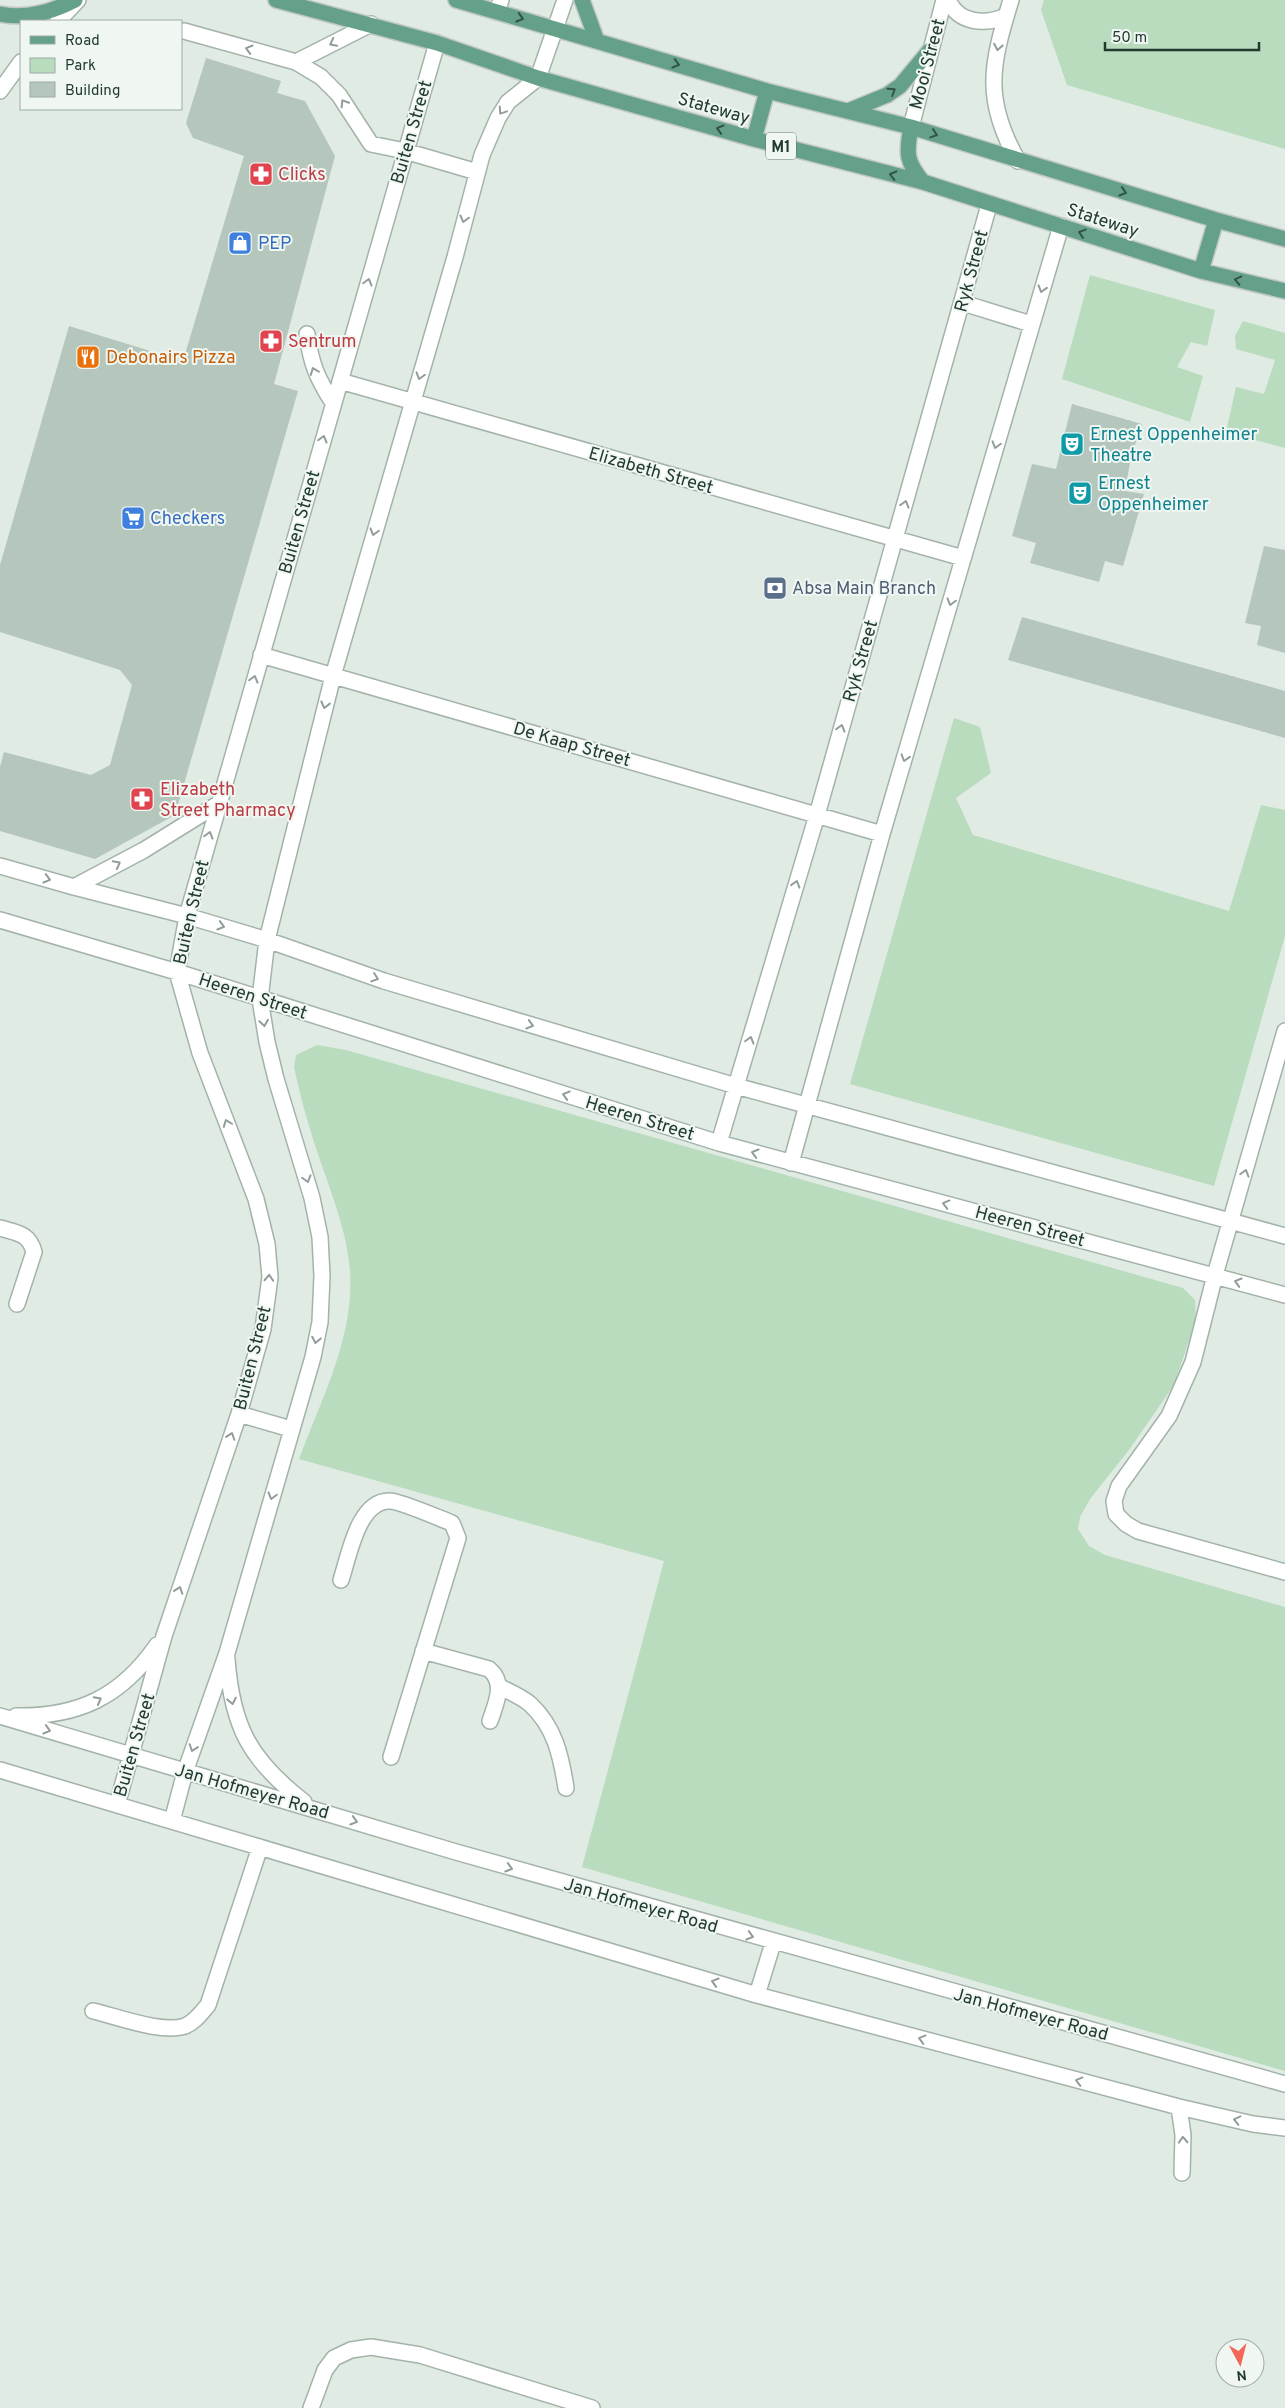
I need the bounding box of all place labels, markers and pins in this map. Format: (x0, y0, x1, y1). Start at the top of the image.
pharmacy icon: Clicks (248, 161, 274, 187)
place label: Clicks (278, 164, 326, 187)
shop icon: PEP (227, 230, 253, 256)
place label: PEP (258, 233, 291, 256)
pharmacy icon: Sentrum (258, 328, 284, 354)
place label: Sentrum (288, 331, 357, 354)
restaurant icon: Debonairs Pizza (75, 344, 101, 370)
place label: Debonairs Pizza (106, 347, 235, 370)
place label: Ernest Oppenheimer Theatre (1090, 424, 1258, 468)
theatre icon: Ernest Oppenheimer Theatre (1059, 431, 1085, 457)
place label: Ernest Oppenheimer (1098, 473, 1209, 517)
theatre icon: Ernest Oppenheimer (1067, 480, 1093, 506)
supermarket icon: Checkers (120, 505, 146, 531)
place label: Checkers (150, 508, 225, 531)
bank icon: Absa Main Branch (762, 575, 788, 601)
place label: Absa Main Branch (792, 578, 936, 601)
place label: Elizabeth Street Pharmacy (160, 779, 296, 823)
pharmacy icon: Elizabeth Street Pharmacy (129, 786, 155, 812)

